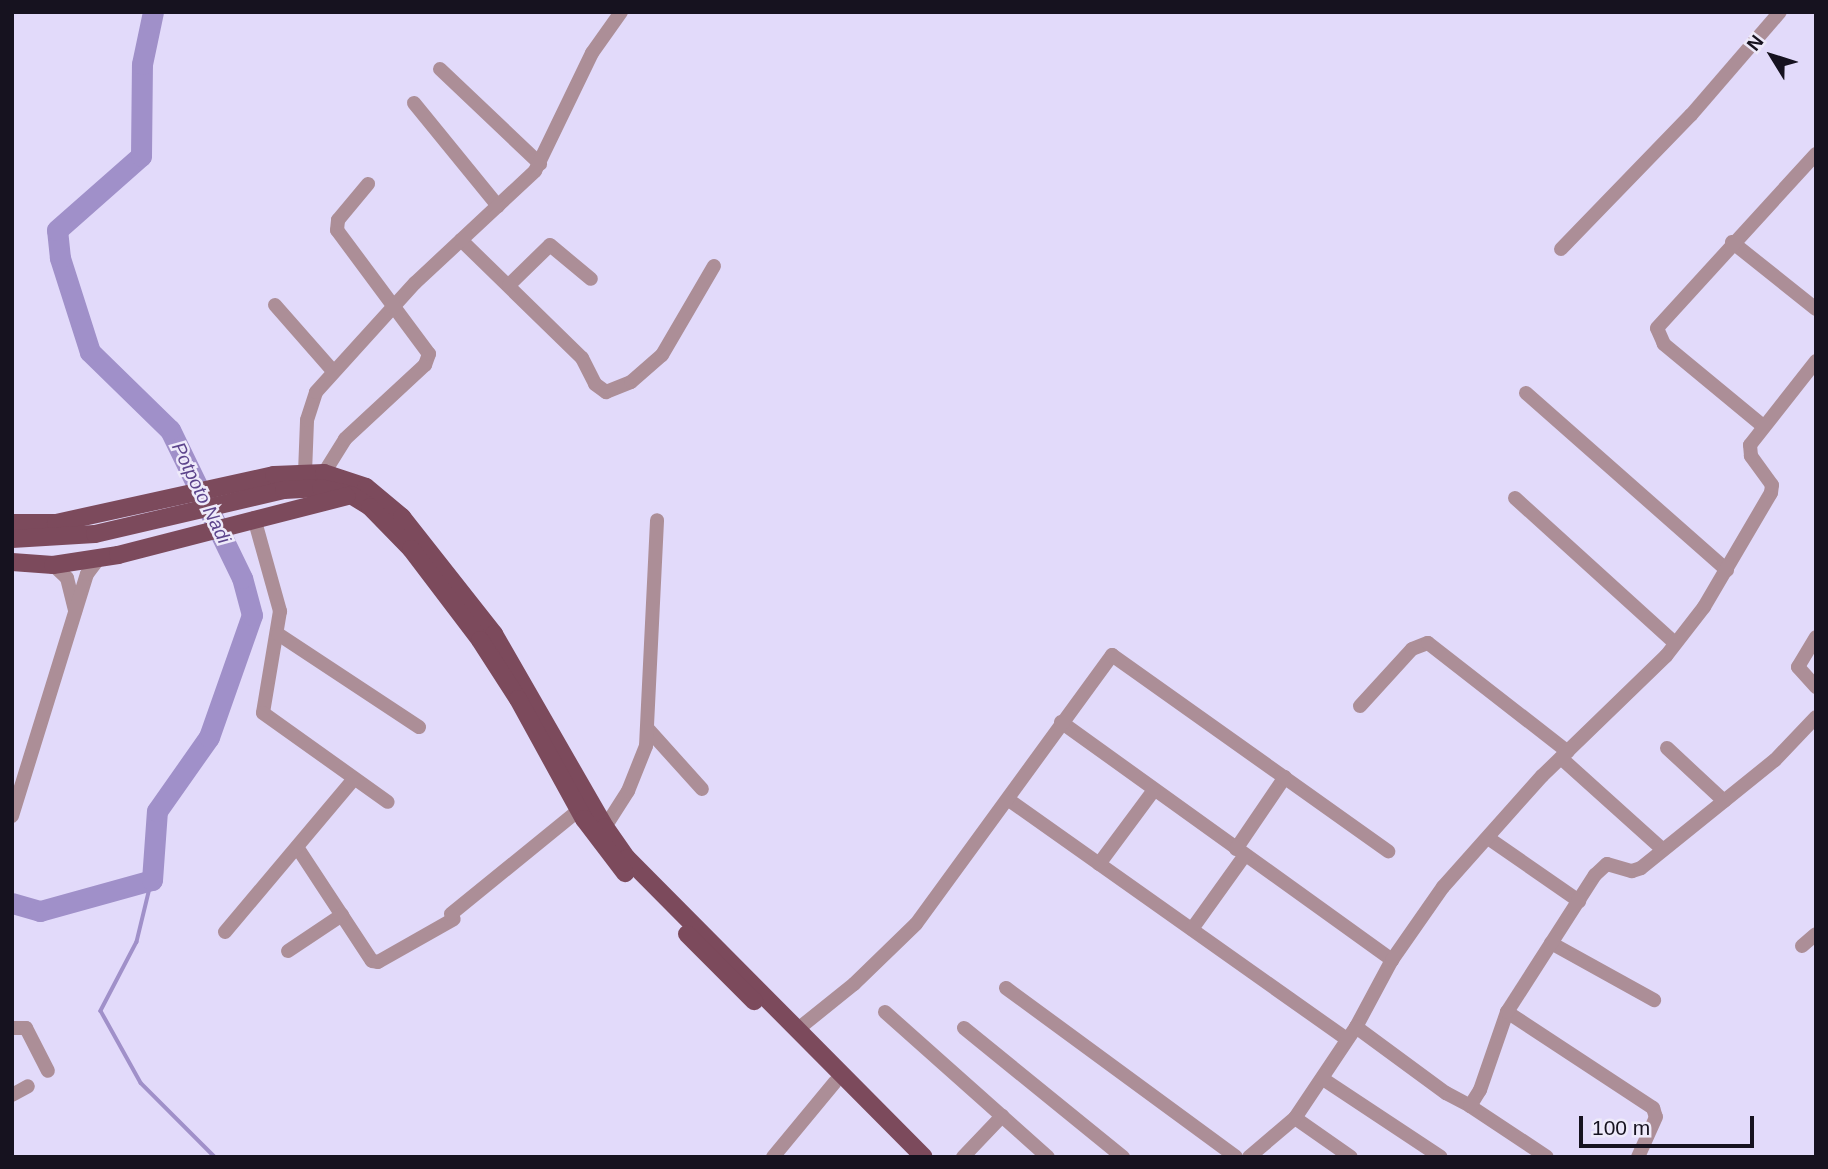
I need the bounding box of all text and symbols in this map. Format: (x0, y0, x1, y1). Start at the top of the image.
north arrow (1737, 21, 1807, 91)
text: N (1743, 31, 1768, 55)
water label: Potpoto Nadi (167, 439, 235, 547)
scale bar (1583, 1102, 1758, 1146)
text: 100 m (1592, 1116, 1650, 1139)

